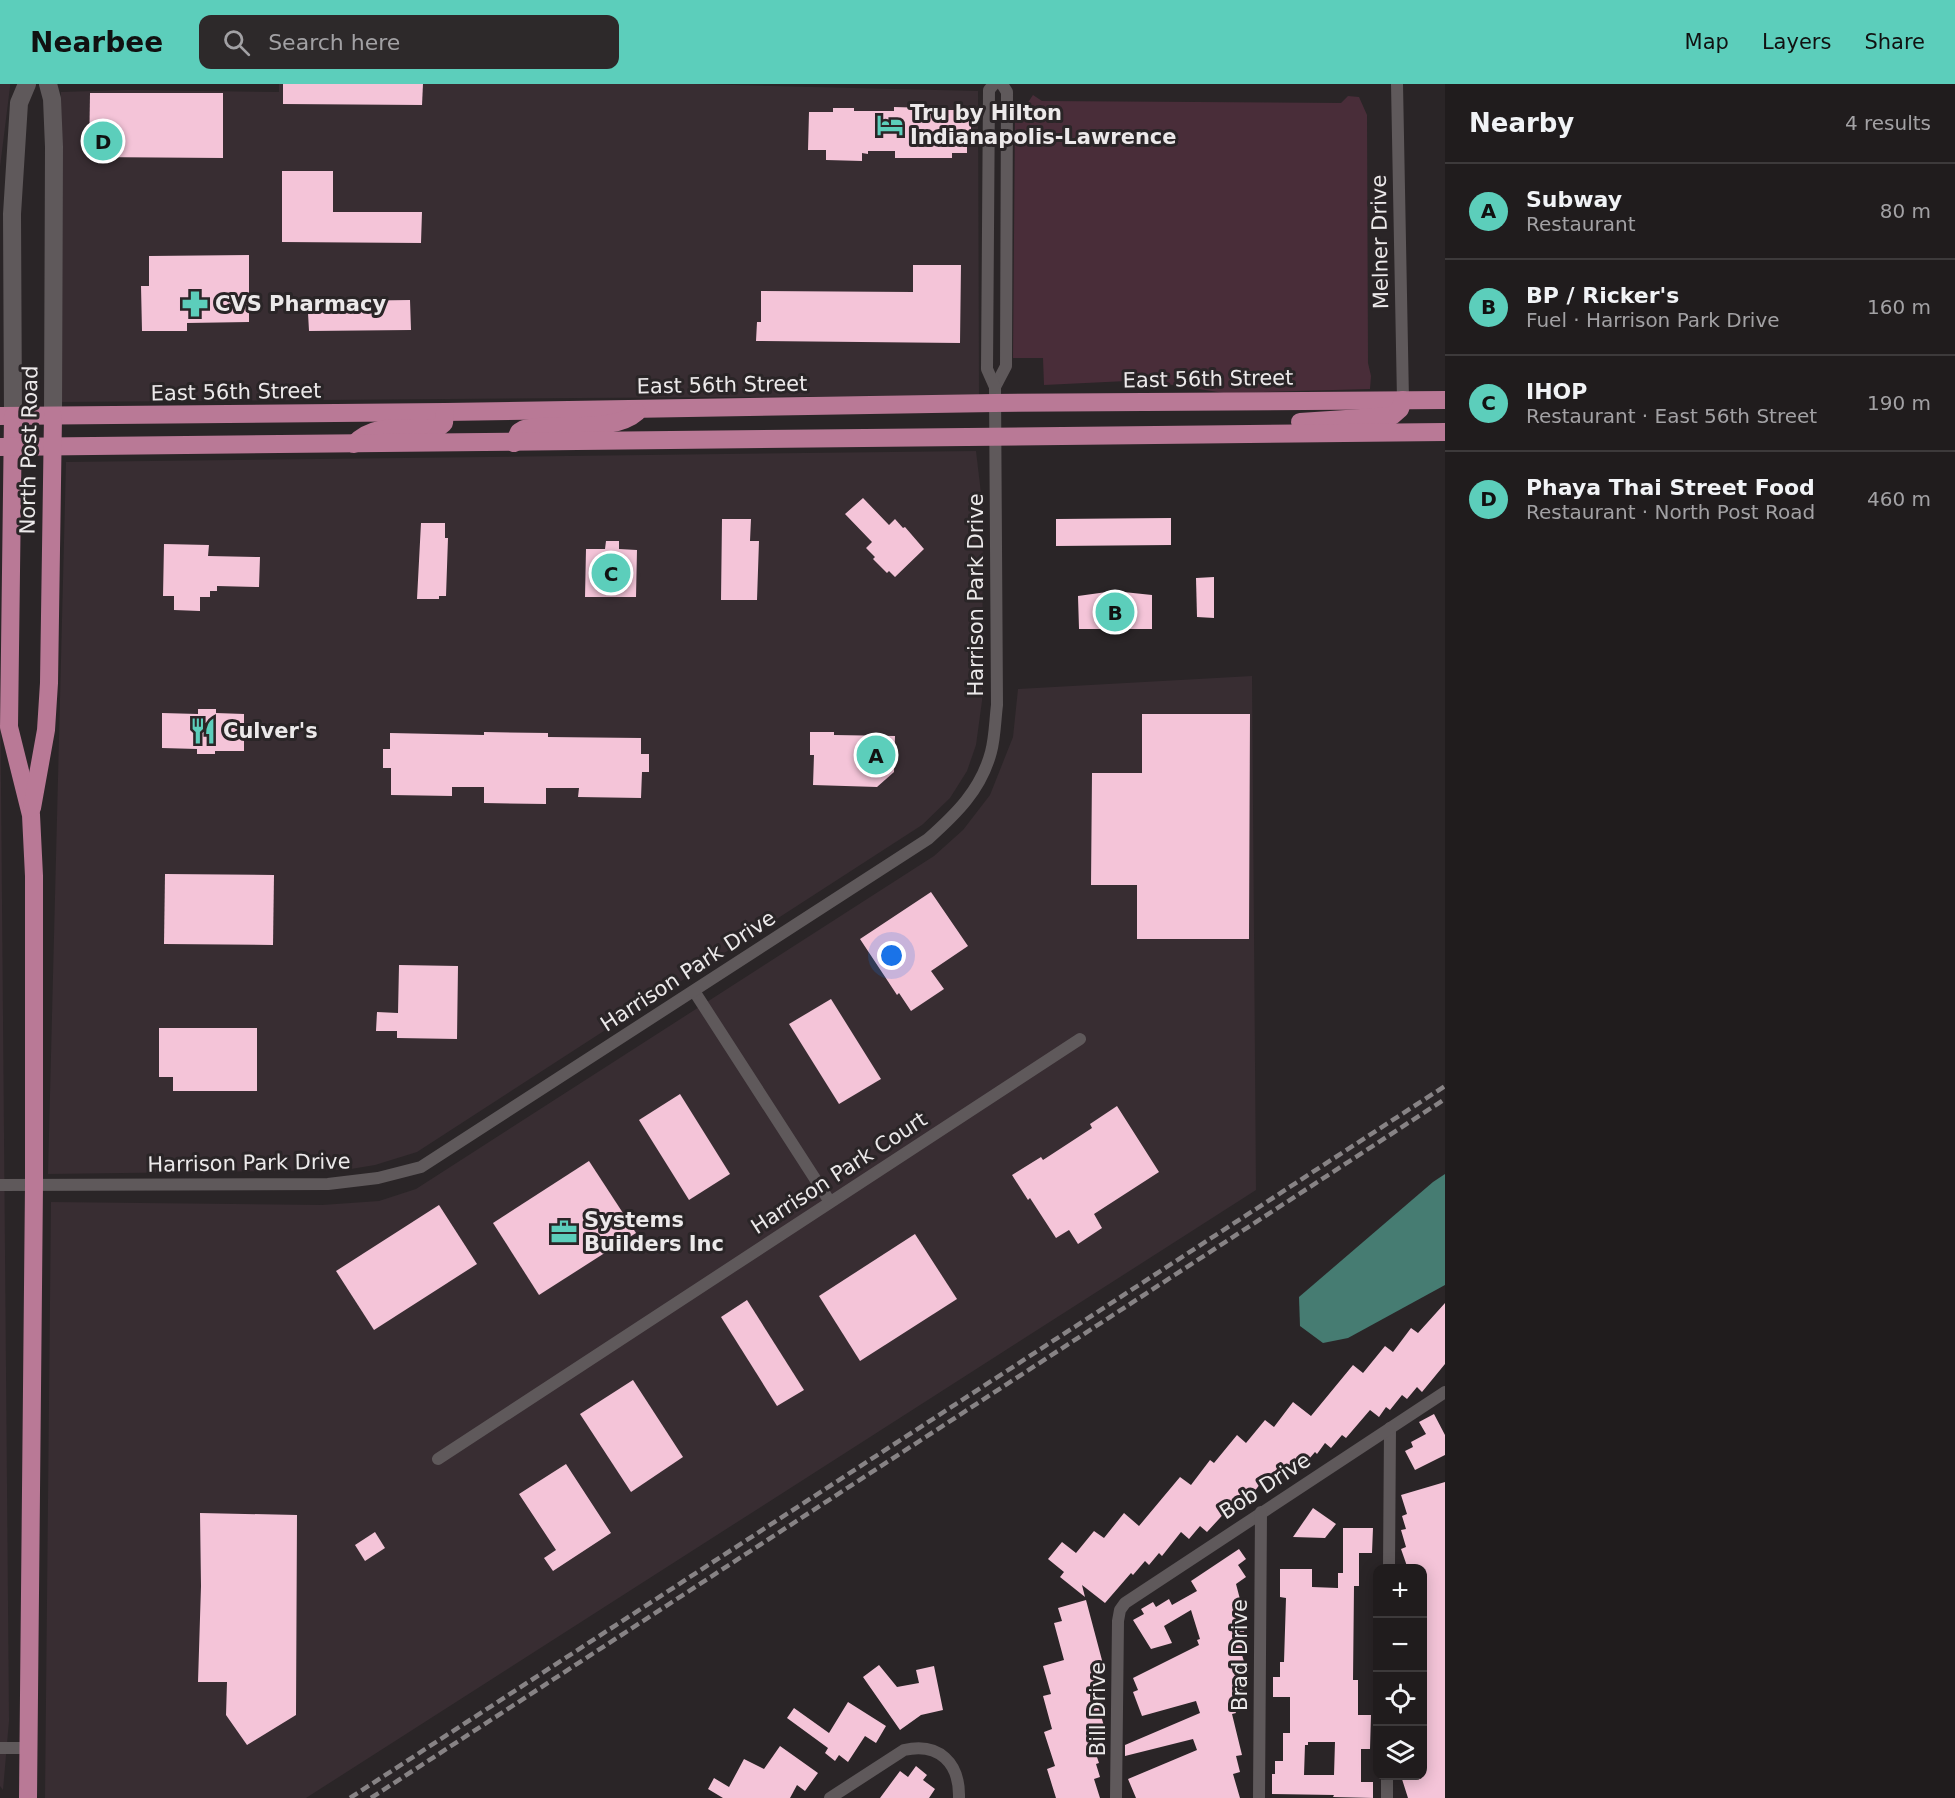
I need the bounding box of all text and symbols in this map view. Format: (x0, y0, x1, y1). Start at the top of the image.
search box (199, 15, 619, 69)
text: Nearbee (30, 26, 163, 59)
icon: search (220, 26, 253, 59)
text: Search here (268, 30, 400, 55)
text: Map (1685, 30, 1729, 54)
text: Layers (1762, 30, 1831, 54)
text: Share (1864, 30, 1925, 54)
place label: Tru by Hilton Indianapolis-Lawrence (910, 101, 1177, 149)
text: Nearby (1469, 108, 1574, 138)
hotel icon: Tru by Hilton Indianapolis-Lawrence (875, 110, 905, 140)
text: 4 results (1845, 111, 1931, 135)
pin: D (84, 118, 122, 164)
street label: Melner Drive (1367, 175, 1393, 309)
text: Subway (1526, 187, 1622, 212)
text: A (1481, 199, 1496, 223)
text: 80 m (1880, 199, 1931, 223)
text: Restaurant (1526, 212, 1636, 236)
text: BP / Ricker's (1526, 283, 1679, 308)
pharmacy icon: CVS Pharmacy (180, 289, 210, 319)
place label: CVS Pharmacy (215, 292, 386, 316)
text: B (1481, 295, 1496, 319)
text: 160 m (1867, 295, 1931, 319)
text: Fuel · Harrison Park Drive (1526, 308, 1780, 332)
street label: North Post Road (16, 365, 42, 535)
street label: East 56th Street (1122, 366, 1294, 392)
street label: East 56th Street (636, 372, 808, 398)
street label: East 56th Street (150, 379, 322, 405)
text: IHOP (1526, 379, 1587, 404)
text: C (1481, 391, 1496, 415)
text: 190 m (1867, 391, 1931, 415)
text: Restaurant · East 56th Street (1526, 404, 1817, 428)
text: Phaya Thai Street Food (1526, 475, 1815, 500)
text: D (1480, 487, 1497, 511)
text: 460 m (1867, 487, 1931, 511)
street label: Harrison Park Drive (964, 493, 988, 697)
text: Restaurant · North Post Road (1526, 500, 1815, 524)
pin: C (592, 550, 630, 596)
pin: B (1096, 590, 1134, 634)
restaurant icon: Culver's (188, 716, 218, 746)
place label: Culver's (223, 719, 318, 743)
pin: A (856, 732, 896, 778)
street label: Harrison Park Drive (596, 906, 780, 1036)
your location (877, 941, 906, 970)
street label: Harrison Park Court (747, 1107, 931, 1239)
street label: Harrison Park Drive (147, 1149, 351, 1177)
place label: Systems Builders Inc (584, 1208, 724, 1256)
office icon: Systems Builders Inc (549, 1217, 579, 1247)
street label: Bob Drive (1215, 1448, 1315, 1524)
map controls (1373, 1564, 1427, 1780)
button: + (1373, 1564, 1427, 1618)
street label: Brad Drive (1228, 1599, 1252, 1711)
button: − (1373, 1618, 1427, 1672)
street label: Bill Drive (1086, 1662, 1110, 1756)
button: locate (1373, 1672, 1427, 1726)
button: layers (1373, 1726, 1427, 1780)

